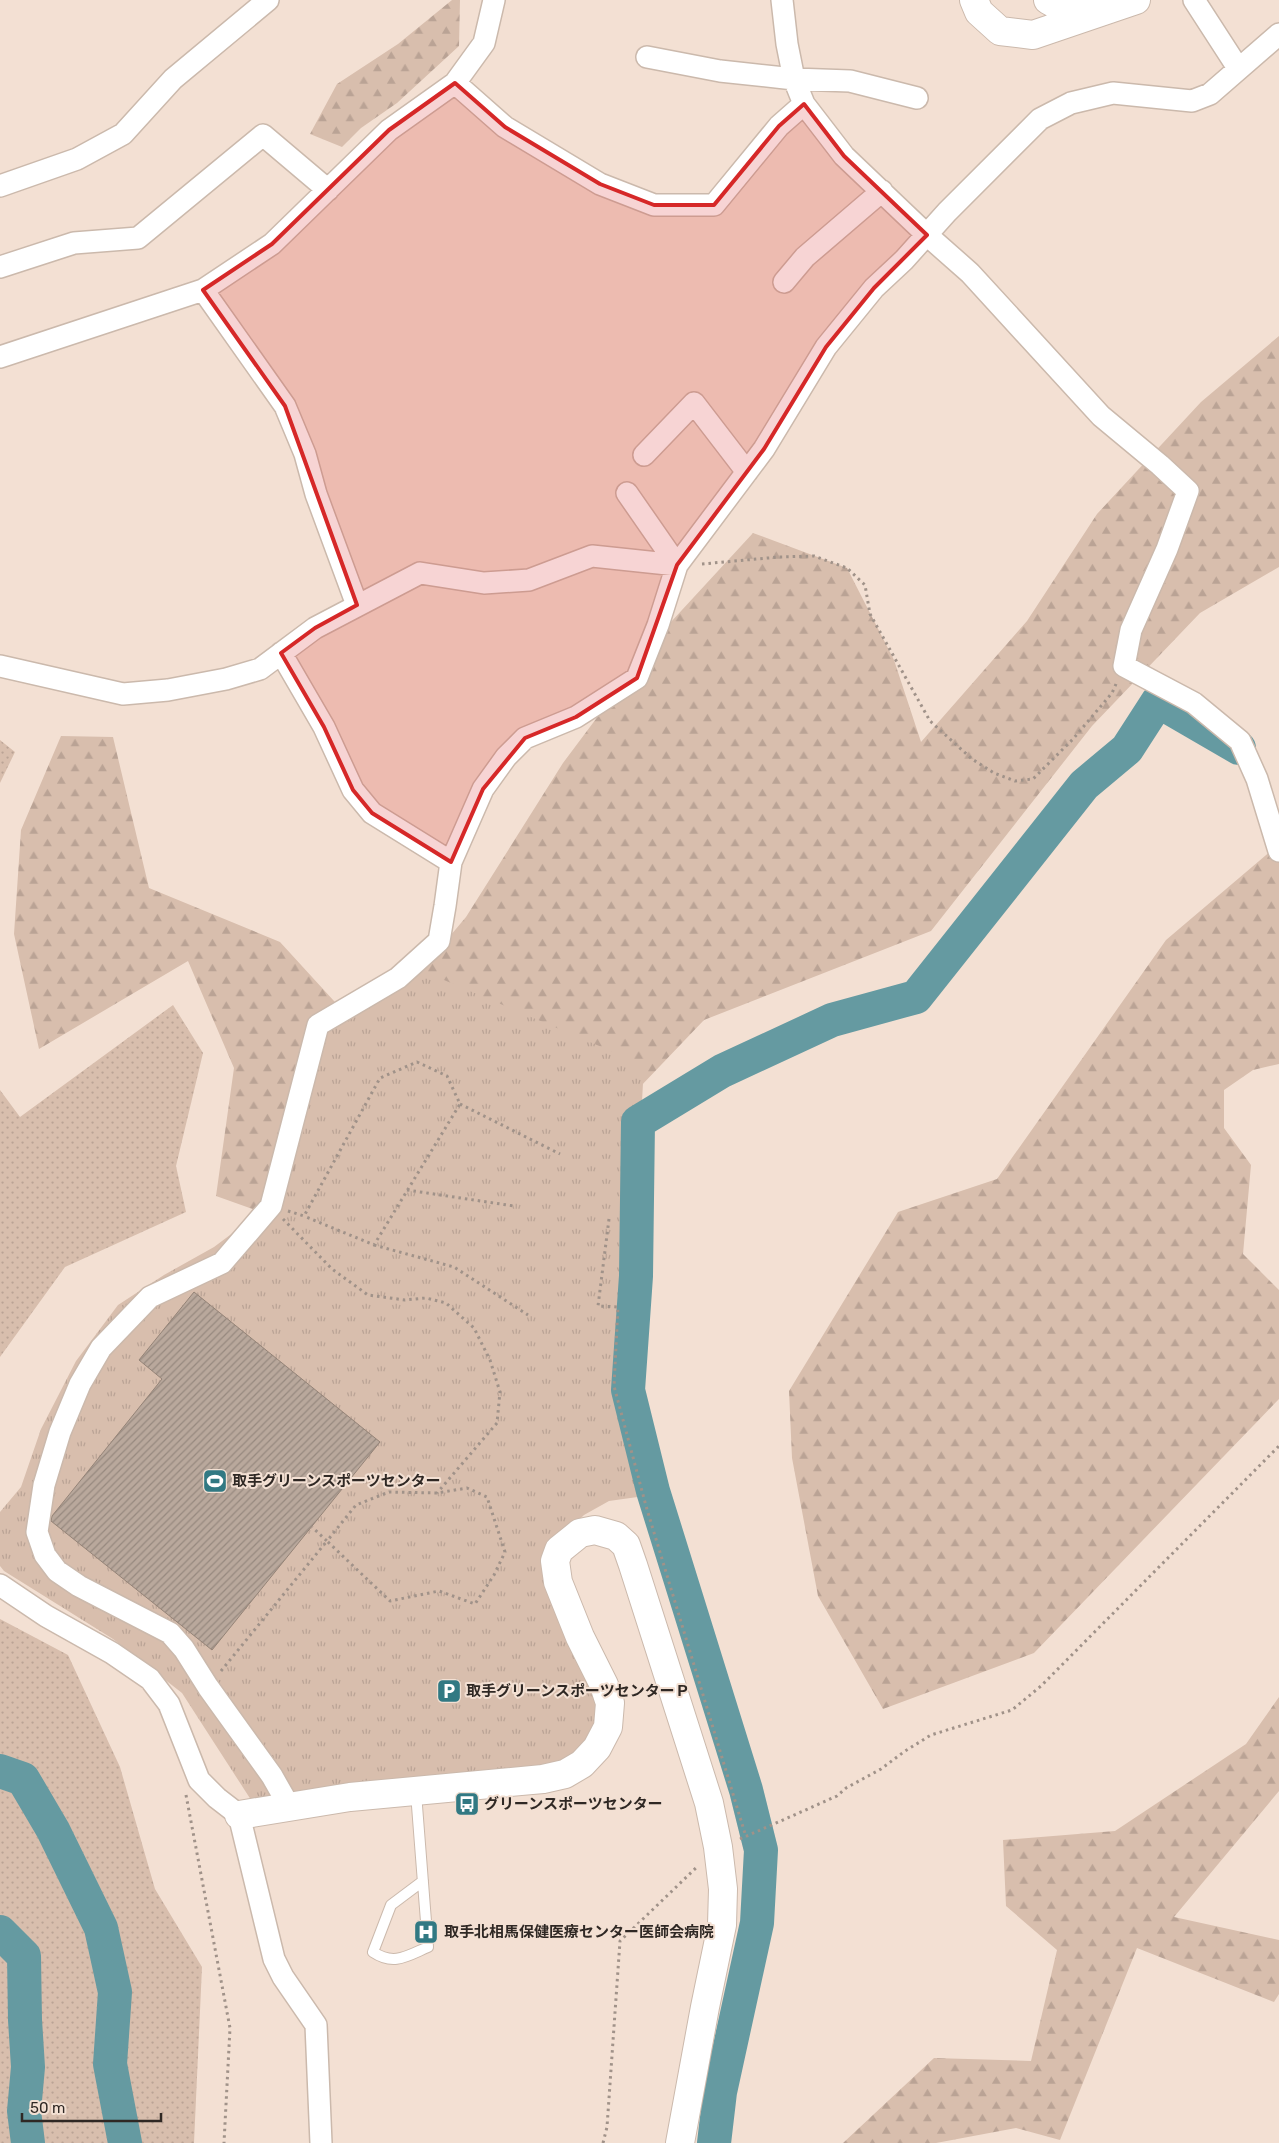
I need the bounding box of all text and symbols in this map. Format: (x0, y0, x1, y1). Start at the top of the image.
sports icon: 取手グリーンスポーツセンター (202, 1468, 228, 1494)
place label: 取手グリーンスポーツセンター (232, 1472, 441, 1490)
parking icon: 取手グリーンスポーツセンターＰ (436, 1678, 462, 1704)
place label: 取手グリーンスポーツセンターＰ (466, 1682, 690, 1700)
bus stop icon: グリーンスポーツセンター (454, 1791, 480, 1817)
place label: グリーンスポーツセンター (484, 1795, 663, 1813)
hospital icon: 取手北相馬保健医療センター医師会病院 (413, 1919, 439, 1945)
place label: 取手北相馬保健医療センター医師会病院 (444, 1923, 714, 1941)
scale bar (22, 2090, 161, 2122)
text: 50 m (30, 2099, 65, 2117)

